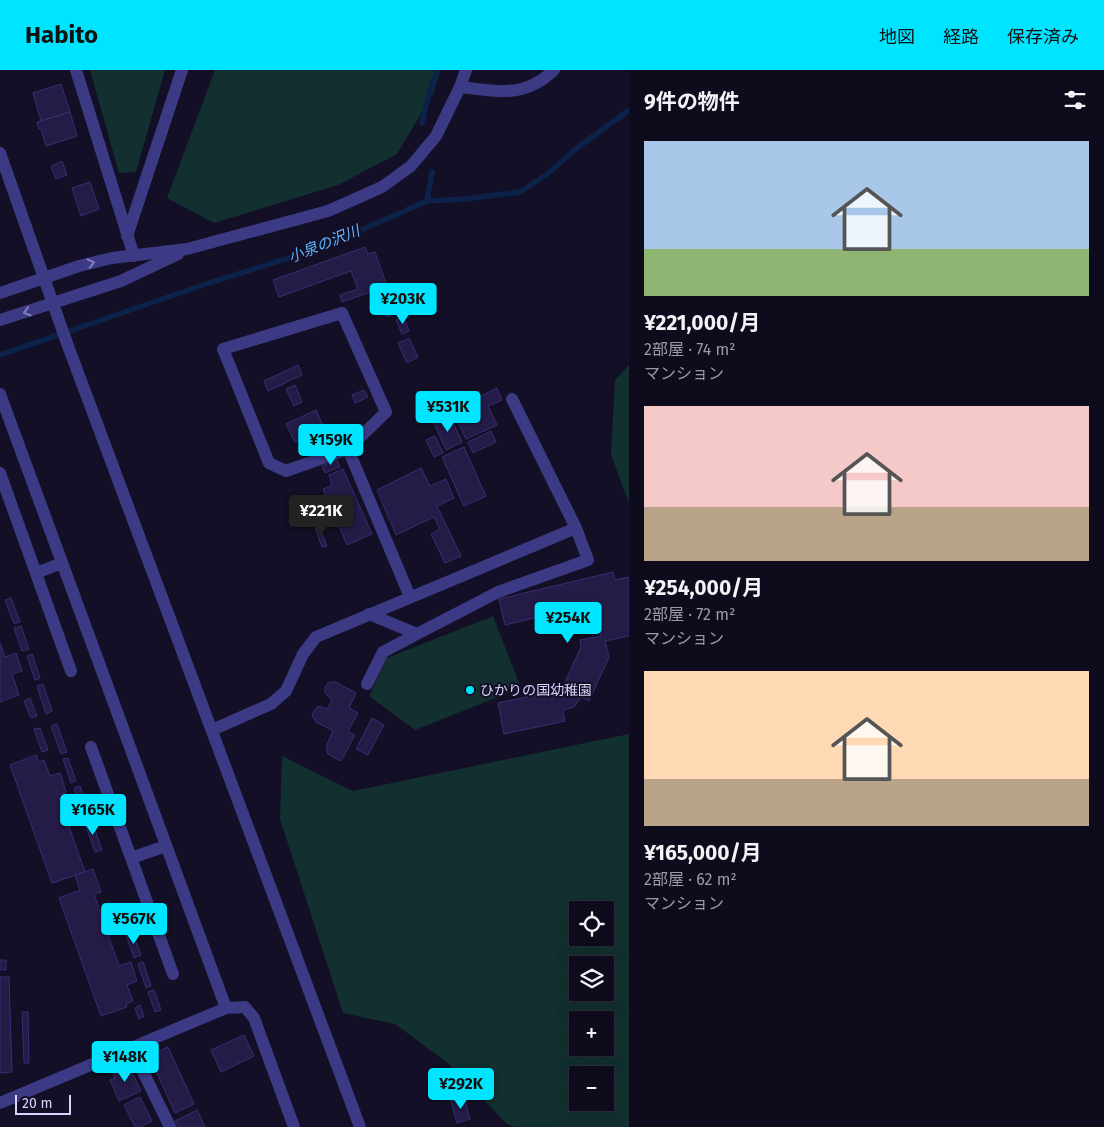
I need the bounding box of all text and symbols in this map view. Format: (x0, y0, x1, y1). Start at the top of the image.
text: Habito (25, 21, 98, 49)
text: 地図 (879, 26, 915, 48)
text: 経路 (943, 26, 979, 48)
text: 保存済み (1007, 26, 1079, 48)
icon: filters (1061, 86, 1089, 114)
text: 9件の物件 (644, 89, 740, 115)
icon: home (822, 174, 912, 264)
water label: 小泉の沢川 (286, 221, 364, 266)
one-way arrow (87, 258, 96, 269)
pin: ¥203K (368, 282, 438, 325)
text: ¥203K (381, 289, 425, 308)
one-way arrow (23, 306, 32, 316)
text: ¥221,000/月 (644, 310, 760, 336)
text: 2部屋 · 74 m² (644, 340, 736, 359)
text: マンション (644, 364, 724, 383)
pin: ¥531K (413, 390, 483, 433)
text: ¥531K (427, 397, 469, 416)
pin: ¥159K (296, 424, 366, 466)
text: ¥159K (309, 430, 353, 449)
icon: home (822, 439, 912, 529)
pin: ¥221K (286, 494, 356, 537)
text: ¥221K (300, 501, 342, 520)
text: ¥254,000/月 (644, 575, 763, 601)
pin: ¥254K (533, 602, 603, 644)
text: 2部屋 · 72 m² (644, 605, 735, 624)
text: ¥254K (546, 608, 590, 627)
text: マンション (644, 629, 724, 648)
place label: ひかりの国幼稚園 (480, 682, 592, 699)
marker: ひかりの国幼稚園 (464, 684, 476, 696)
icon: home (822, 704, 912, 794)
pin: ¥165K (58, 794, 128, 836)
text: ¥165K (71, 800, 115, 819)
text: ¥165,000/月 (644, 840, 762, 866)
text: 2部屋 · 62 m² (644, 870, 737, 889)
text: マンション (644, 894, 724, 913)
map controls (569, 901, 614, 1111)
button: locate (569, 901, 614, 946)
pin: ¥567K (99, 902, 169, 945)
text: ¥567K (112, 909, 156, 928)
button: layers (569, 956, 614, 1001)
button: + (569, 1011, 614, 1056)
pin: ¥148K (90, 1040, 160, 1083)
text: ¥148K (103, 1047, 147, 1066)
button: − (569, 1066, 614, 1111)
pin: ¥292K (426, 1068, 496, 1110)
text: ¥292K (439, 1074, 483, 1093)
scale bar (15, 1092, 71, 1115)
text: 20 m (22, 1095, 52, 1112)

